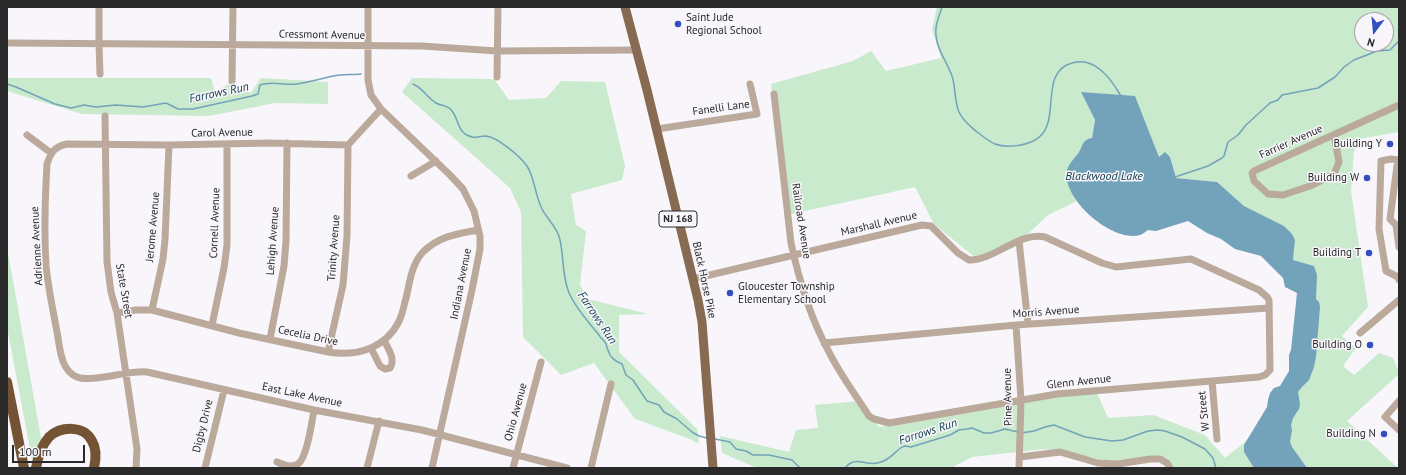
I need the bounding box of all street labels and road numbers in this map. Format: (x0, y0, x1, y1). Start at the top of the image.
street label: Cressmont Avenue (279, 28, 365, 42)
street label: Fanelli Lane (692, 97, 750, 119)
street label: Farrier Avenue (1257, 122, 1325, 162)
street label: Carol Avenue (191, 126, 253, 140)
street label: Railroad Avenue (789, 182, 813, 260)
street label: Cornell Avenue (207, 187, 223, 259)
street label: Jerome Avenue (143, 191, 163, 263)
street label: Adrienne Avenue (28, 206, 46, 286)
street label: Lehigh Avenue (264, 206, 282, 276)
street label: Marshall Avenue (840, 209, 918, 239)
road number: NJ 168 (659, 211, 697, 227)
street label: Trinity Avenue (325, 214, 343, 282)
street label: Black Horse Pike (689, 240, 719, 320)
street label: Indiana Avenue (448, 247, 474, 321)
street label: State Street (113, 263, 135, 319)
street label: Morris Avenue (1012, 303, 1080, 321)
street label: Cecelia Drive (277, 323, 339, 349)
street label: Pine Avenue (1001, 368, 1015, 426)
street label: Glenn Avenue (1046, 372, 1112, 392)
street label: East Lake Avenue (261, 380, 343, 410)
street label: Ohio Avenue (502, 381, 530, 443)
street label: W Street (1195, 390, 1213, 432)
street label: Digby Drive (190, 398, 216, 454)

